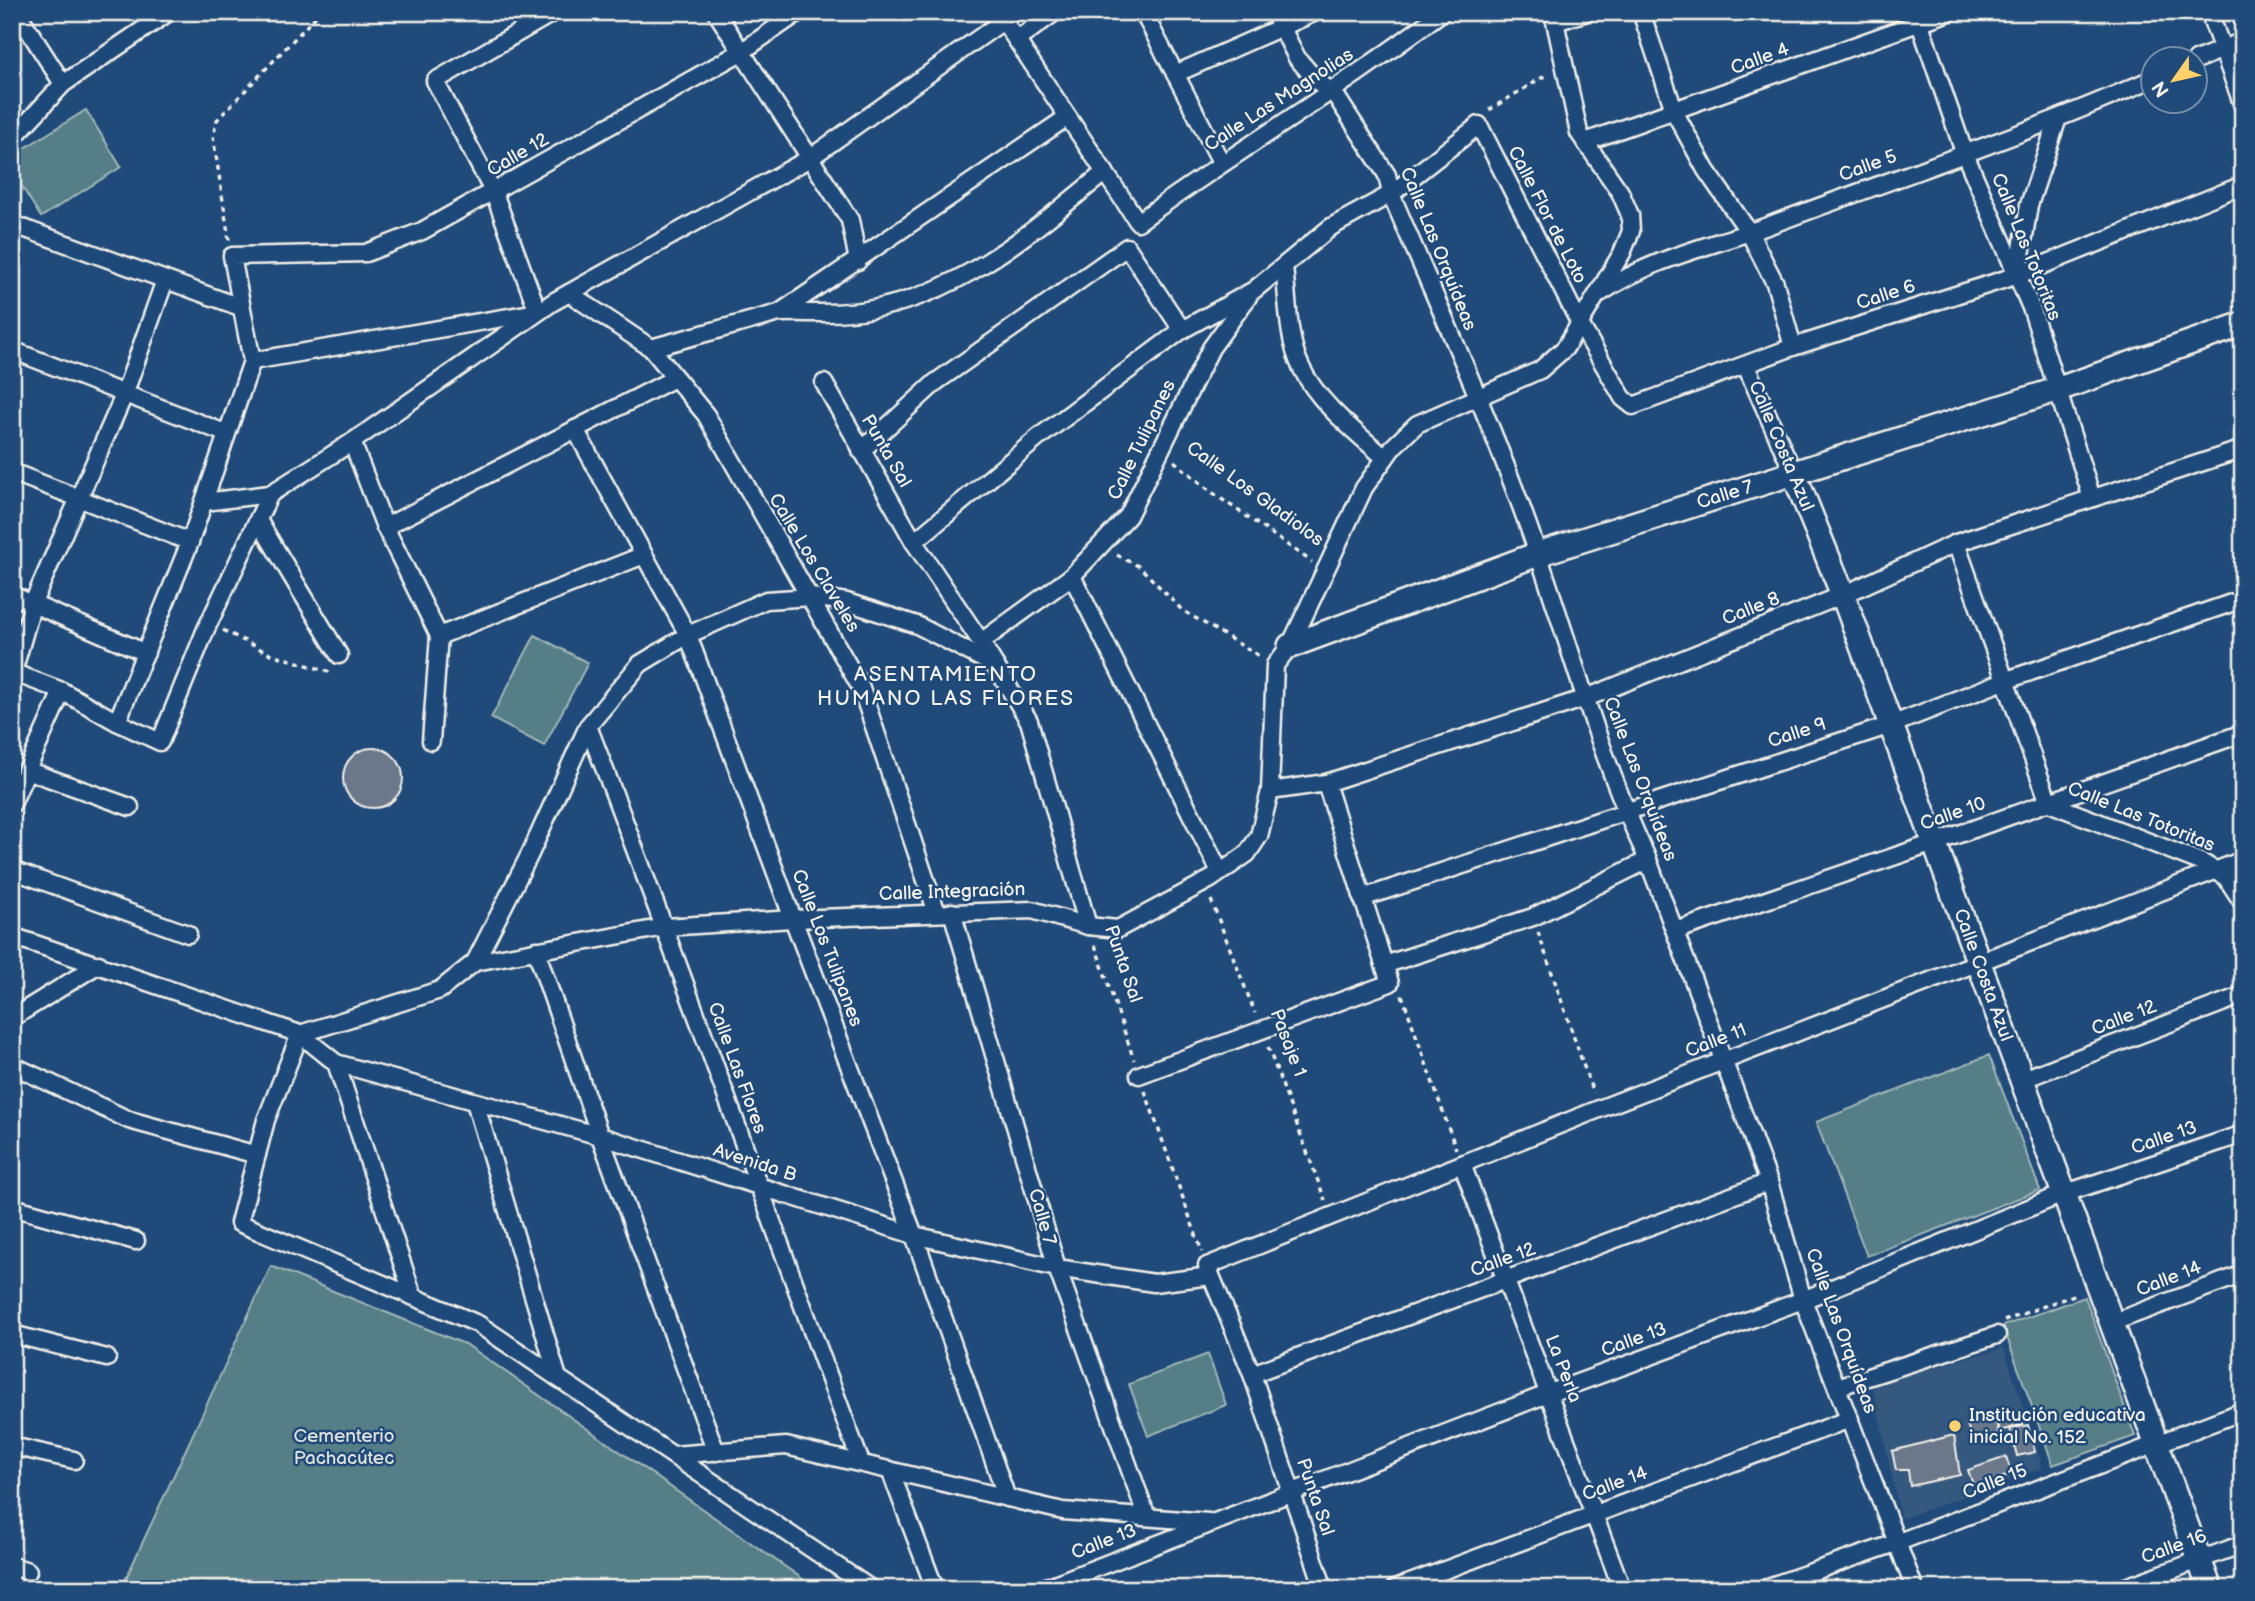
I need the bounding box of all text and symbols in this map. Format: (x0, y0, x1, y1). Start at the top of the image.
street label: Calle 4 (1728, 38, 1793, 80)
street label: Calle Las Magnolias (1200, 43, 1358, 157)
north arrow (2140, 46, 2210, 116)
text: N (2148, 76, 2175, 101)
street label: Calle 12 (483, 128, 554, 182)
street label: Calle Flor de Loto (1502, 142, 1592, 288)
street label: Calle 5 (1836, 145, 1900, 187)
street label: Calle Las Orquídeas (1395, 164, 1481, 334)
street label: Calle Las Totoritas (1986, 170, 2066, 324)
street label: Calle 6 (1854, 275, 1918, 315)
street label: Calle Tulipanes (1103, 376, 1181, 504)
street label: Calle Costa Azul (1743, 377, 1819, 515)
street label: Punta Sal (856, 410, 916, 492)
street label: Calle Los Gladiolos (1182, 436, 1328, 552)
street label: Calle 7 (1694, 475, 1757, 514)
street label: Calle Los Claveles (763, 489, 865, 637)
street label: Calle 8 (1719, 587, 1783, 631)
district label: ASENTAMIENTO HUMANO LAS FLORES (817, 662, 1075, 711)
street label: Calle Las Orquídeas (1598, 694, 1682, 864)
street label: Calle 9 (1765, 713, 1829, 753)
street label: Calle Las Totoritas (2064, 777, 2218, 857)
street label: Calle 10 (1917, 792, 1989, 836)
street label: Calle Los Tulipanes (786, 866, 868, 1030)
street label: Calle Integración (878, 878, 1026, 906)
street label: Calle Costa Azul (1948, 906, 2018, 1044)
street label: Punta Sal (1099, 922, 1147, 1006)
street label: Calle 12 (2088, 995, 2160, 1041)
street label: Calle Las Flores (703, 999, 771, 1137)
street label: Pasaje 1 (1265, 1006, 1311, 1080)
street label: Calle 11 (1682, 1019, 1750, 1063)
street label: Calle 13 (2128, 1116, 2200, 1160)
street label: Avenida B (710, 1139, 800, 1187)
street label: Calle 7 (1023, 1186, 1061, 1249)
street label: Calle 12 (1467, 1237, 1539, 1282)
street label: Calle Las Orquídeas (1800, 1245, 1882, 1417)
street label: Calle 14 (2133, 1256, 2205, 1302)
street label: Calle 13 (1598, 1318, 1670, 1362)
street label: La Perla (1540, 1332, 1586, 1406)
place label: Institución educativa inicial No. 152 (1969, 1404, 2146, 1449)
marker: Institución educativa inicial No. 152 (1947, 1418, 1963, 1434)
park label: Cementerio Pachacútec (293, 1425, 395, 1470)
street label: Punta Sal (1291, 1455, 1339, 1539)
street label: Calle 15 (1959, 1459, 2031, 1505)
street label: Calle 14 (1579, 1461, 1651, 1506)
street label: Calle 13 (1068, 1519, 1140, 1565)
street label: Calle 16 (2138, 1525, 2210, 1569)

